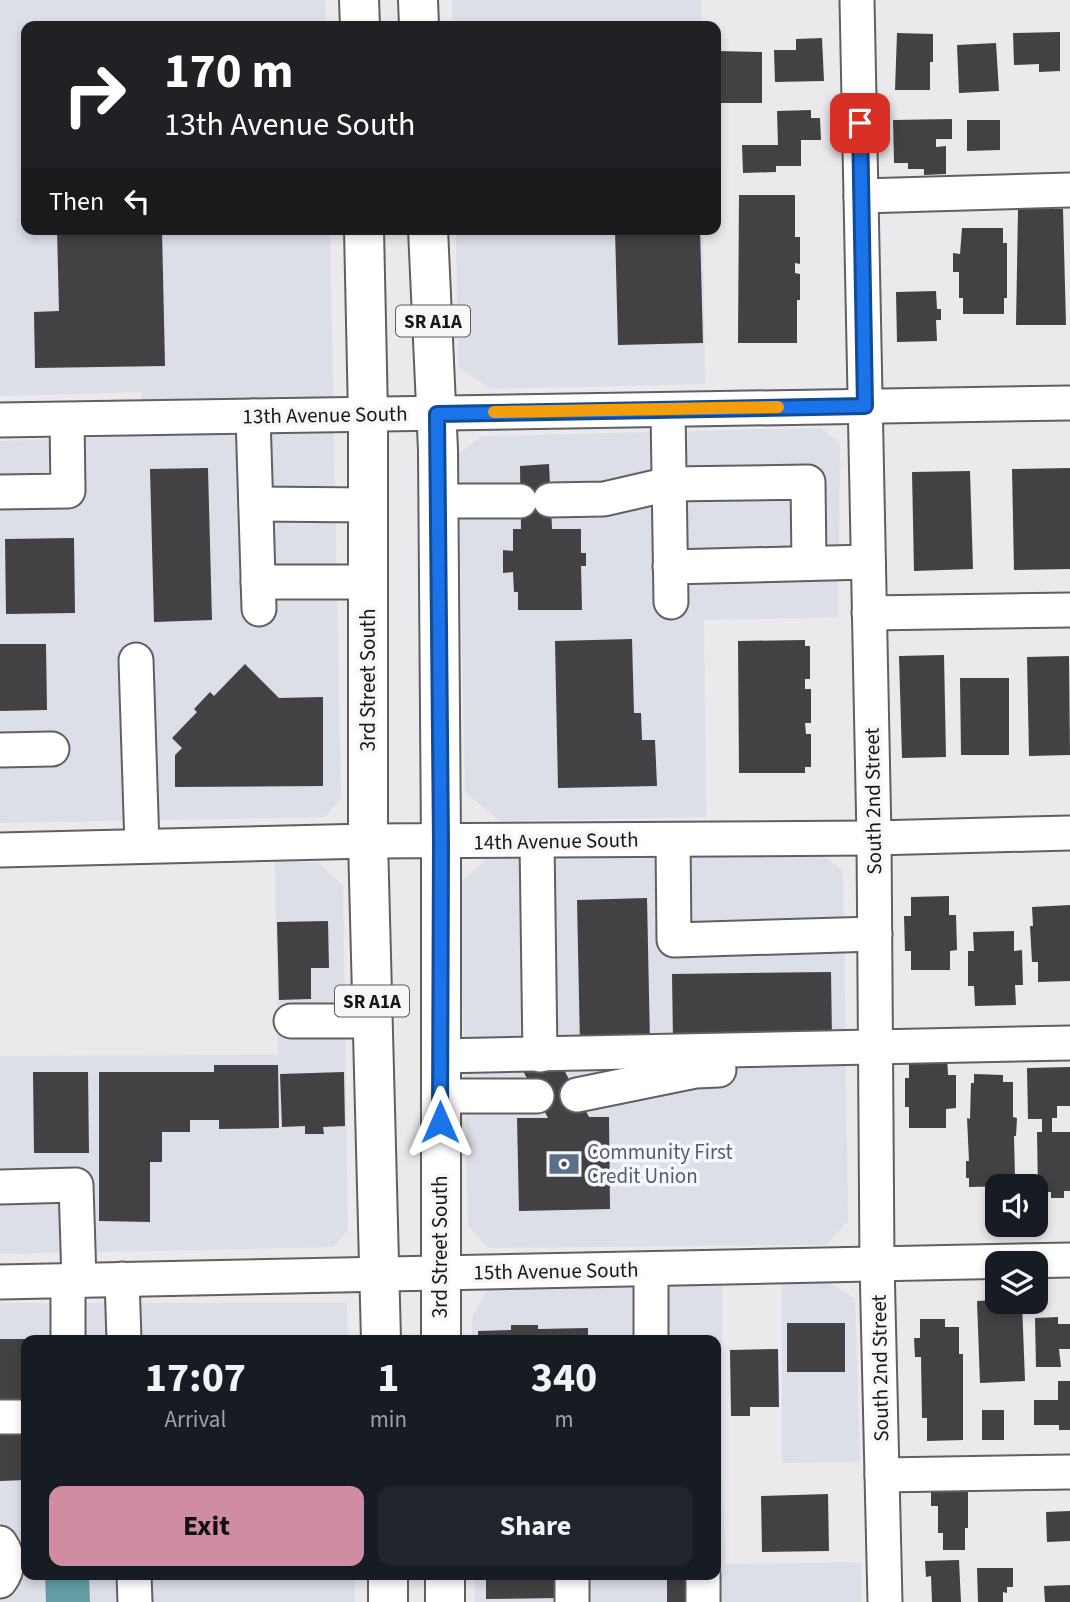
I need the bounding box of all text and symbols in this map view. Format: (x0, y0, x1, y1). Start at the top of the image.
text: 170 m (164, 37, 293, 107)
icon: right (49, 49, 140, 140)
pin (830, 93, 890, 153)
text: 13th Avenue South (164, 102, 416, 148)
icon: arrive (841, 104, 879, 142)
icon: left (118, 182, 156, 220)
text: Then (49, 183, 104, 220)
road number: SR A1A (396, 306, 470, 336)
street label: 13th Avenue South (242, 399, 408, 431)
street label: 3rd Street South (353, 609, 383, 751)
street label: South 2nd Street (857, 727, 889, 875)
street label: 14th Avenue South (473, 825, 639, 857)
road number: SR A1A (335, 986, 409, 1016)
position arrow (403, 1085, 477, 1159)
place label: Community First Credit Union (587, 1137, 733, 1191)
bank icon: Community First Credit Union (547, 1147, 581, 1181)
map controls (985, 1174, 1048, 1314)
button: sound (985, 1174, 1048, 1237)
street label: 3rd Street South (425, 1176, 455, 1318)
button: layers (985, 1251, 1048, 1314)
street label: 15th Avenue South (473, 1255, 639, 1287)
street label: South 2nd Street (864, 1294, 896, 1442)
text: 17:07 (145, 1348, 246, 1408)
text: 1 (377, 1348, 399, 1408)
text: 340 (531, 1348, 597, 1408)
text: Arrival (164, 1403, 226, 1436)
text: min (370, 1403, 407, 1436)
text: m (554, 1403, 574, 1436)
button: Exit (49, 1486, 364, 1566)
button: Share (378, 1486, 693, 1566)

